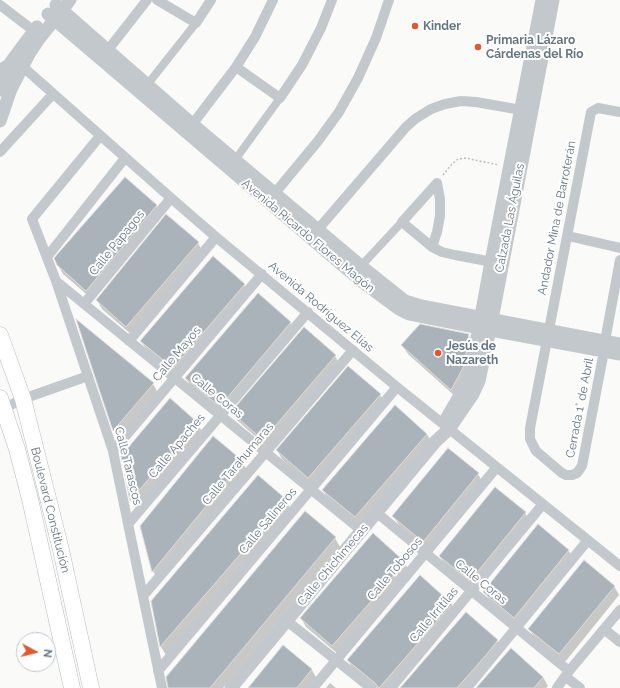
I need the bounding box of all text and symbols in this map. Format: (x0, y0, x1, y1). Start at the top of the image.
place label: Kinder (423, 19, 461, 33)
marker: Kinder (410, 21, 420, 31)
place label: Primaria Lázaro Cárdenas del Río (486, 33, 583, 61)
marker: Primaria Lázaro Cárdenas del Río (473, 42, 483, 52)
street label: Andador Mina de Barroterán (535, 140, 579, 296)
street label: Calzada Las Águilas (492, 162, 528, 274)
street label: Avenida Ricardo Flores Magón (239, 176, 377, 296)
street label: Calle Papagos (86, 208, 148, 278)
street label: Avenida Rodríguez Elías (266, 259, 376, 355)
street label: Calle Mayos (150, 324, 204, 384)
place label: Jesús de Nazareth (446, 339, 498, 367)
marker: Jesús de Nazareth (433, 348, 443, 358)
street label: Cerrada 1° de Abril (563, 357, 597, 459)
street label: Calle Coras (188, 370, 246, 422)
street label: Calle Apaches (146, 411, 208, 481)
street label: Calle Tarahumaras (199, 420, 277, 508)
street label: Calle Tarascos (111, 425, 145, 507)
street label: Boulevard Constitución (27, 446, 73, 574)
street label: Calle Salineros (236, 485, 300, 557)
street label: Calle Chichimecas (295, 521, 371, 609)
street label: Calle Tobosos (364, 535, 426, 603)
street label: Calle Coras (452, 556, 510, 608)
street label: Calle Irritilas (407, 584, 461, 646)
north arrow (16, 632, 56, 672)
text: N (40, 648, 54, 658)

